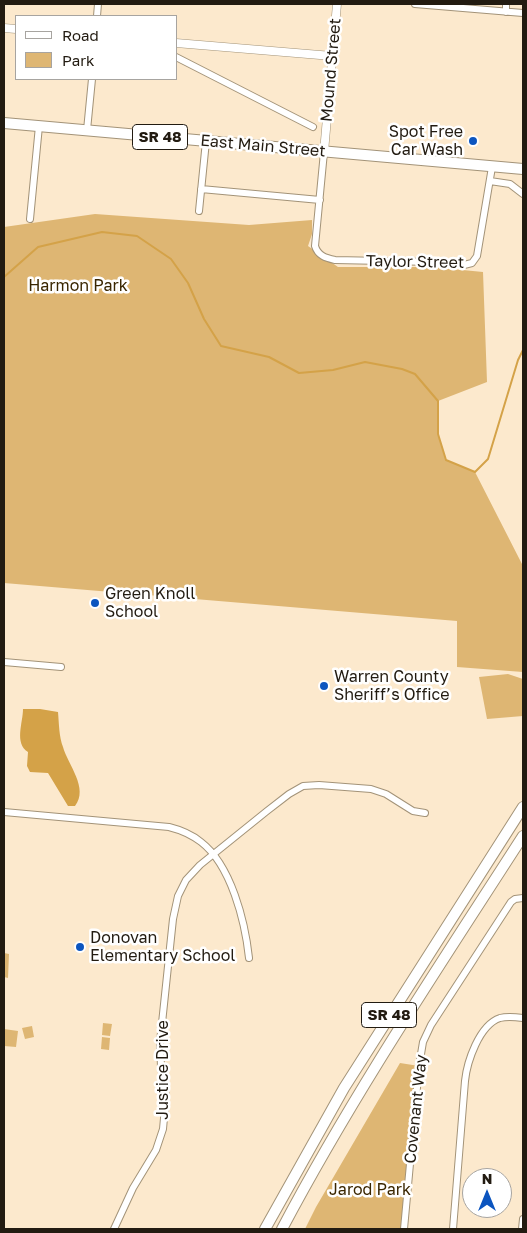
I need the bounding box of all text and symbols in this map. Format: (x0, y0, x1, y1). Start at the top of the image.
legend (15, 15, 178, 80)
street label: Mound Street (317, 17, 345, 123)
text: Road (62, 26, 99, 44)
text: Park (62, 51, 94, 69)
place label: Spot Free Car Wash (389, 122, 463, 160)
road number: SR 48 (132, 124, 188, 150)
street label: East Main Street (199, 131, 327, 161)
marker: Spot Free Car Wash (467, 135, 479, 147)
street label: Taylor Street (366, 252, 464, 272)
park label: Harmon Park (28, 276, 128, 296)
place label: Green Knoll School (105, 584, 195, 622)
marker: Green Knoll School (89, 597, 101, 609)
place label: Warren County Sheriff’s Office (334, 667, 450, 705)
marker: Warren County Sheriff’s Office (318, 680, 330, 692)
place label: Donovan Elementary School (90, 928, 235, 966)
marker: Donovan Elementary School (74, 941, 86, 953)
road number: SR 48 (362, 1002, 416, 1028)
street label: Justice Drive (153, 1020, 173, 1120)
street label: Covenant Way (401, 1054, 431, 1164)
north arrow (462, 1168, 512, 1218)
text: N (482, 1170, 492, 1187)
park label: Jarod Park (329, 1180, 411, 1200)

